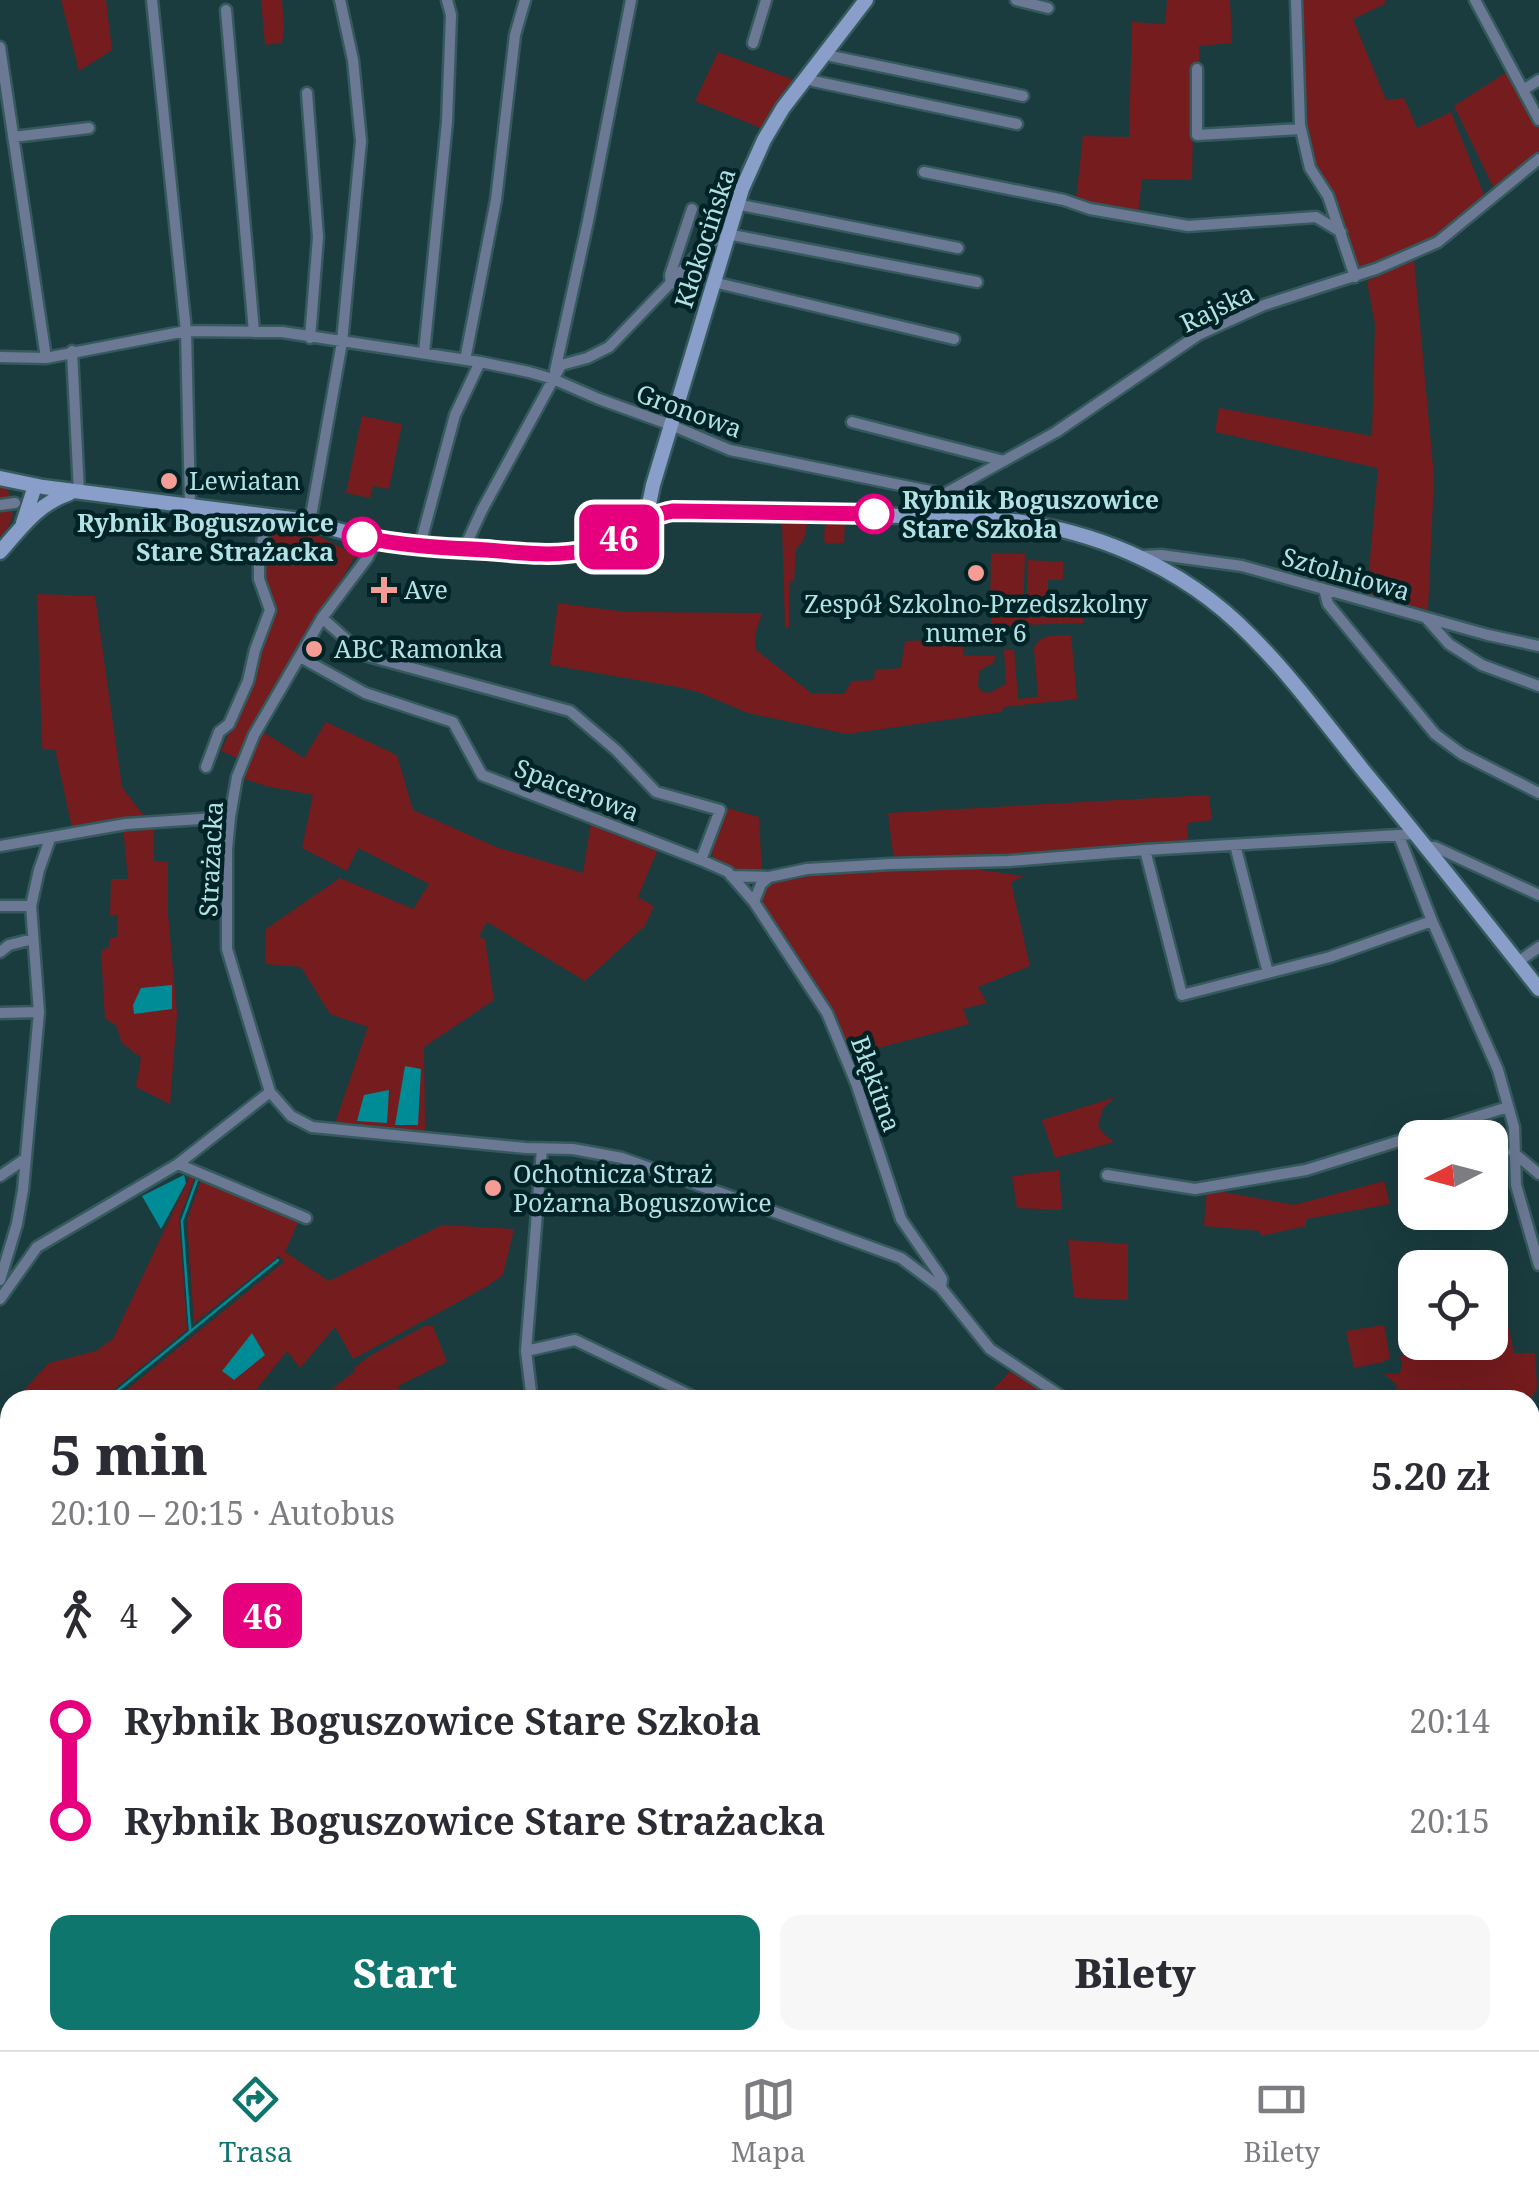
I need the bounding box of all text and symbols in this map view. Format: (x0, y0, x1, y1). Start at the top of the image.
street label: Kłokocińska (665, 163, 743, 312)
street label: Rajska (1174, 275, 1259, 339)
street label: Gronowa (632, 375, 747, 445)
place label: Lewiatan (189, 463, 301, 497)
marker: Lewiatan (158, 470, 180, 492)
place label: Rybnik Boguszowice Stare Szkoła (902, 482, 1159, 545)
marker: Rybnik Boguszowice Stare Szkoła (855, 495, 893, 533)
line badge: 46 (574, 504, 664, 570)
place label: Rybnik Boguszowice Stare Strażacka (77, 505, 334, 568)
text: 46 (599, 514, 639, 561)
marker: Rybnik Boguszowice Stare Strażacka (343, 518, 381, 556)
street label: Sztolniowa (1278, 539, 1414, 608)
marker: Zespół Szkolno-Przedszkolny numer 6 (965, 562, 987, 584)
place label: Ave (404, 572, 448, 606)
marker: Ave (373, 579, 395, 601)
place label: Zespół Szkolno-Przedszkolny numer 6 (804, 586, 1149, 649)
place label: ABC Ramonka (334, 631, 503, 665)
marker: ABC Ramonka (303, 638, 325, 660)
street label: Spacerowa (510, 750, 644, 828)
street label: Strażacka (190, 800, 230, 918)
street label: Błękitna (844, 1031, 910, 1136)
north arrow (1398, 1120, 1508, 1230)
map controls (1398, 1120, 1508, 1360)
place label: Ochotnicza Straż Pożarna Boguszowice (513, 1156, 772, 1219)
marker: Ochotnicza Straż Pożarna Boguszowice (482, 1177, 504, 1199)
button: locate (1398, 1250, 1508, 1360)
text: 5 min (50, 1416, 208, 1491)
text: 5.20 zł (1371, 1449, 1490, 1501)
text: 20:10 – 20:15 · Autobus (50, 1491, 395, 1534)
icon: walk (50, 1588, 105, 1643)
icon: forward (153, 1588, 208, 1643)
text: 46 (243, 1592, 282, 1639)
text: 4 (120, 1594, 138, 1637)
text: Rybnik Boguszowice Stare Szkoła (124, 1694, 761, 1746)
text: 20:14 (1409, 1699, 1490, 1742)
text: Rybnik Boguszowice Stare Strażacka (124, 1794, 825, 1846)
text: 20:15 (1409, 1799, 1490, 1842)
button: Start (50, 1915, 760, 2030)
button: Bilety (780, 1915, 1490, 2030)
tab: Trasa (219, 2072, 293, 2170)
tab: Mapa (731, 2072, 806, 2170)
tab: Bilety (1243, 2072, 1320, 2170)

